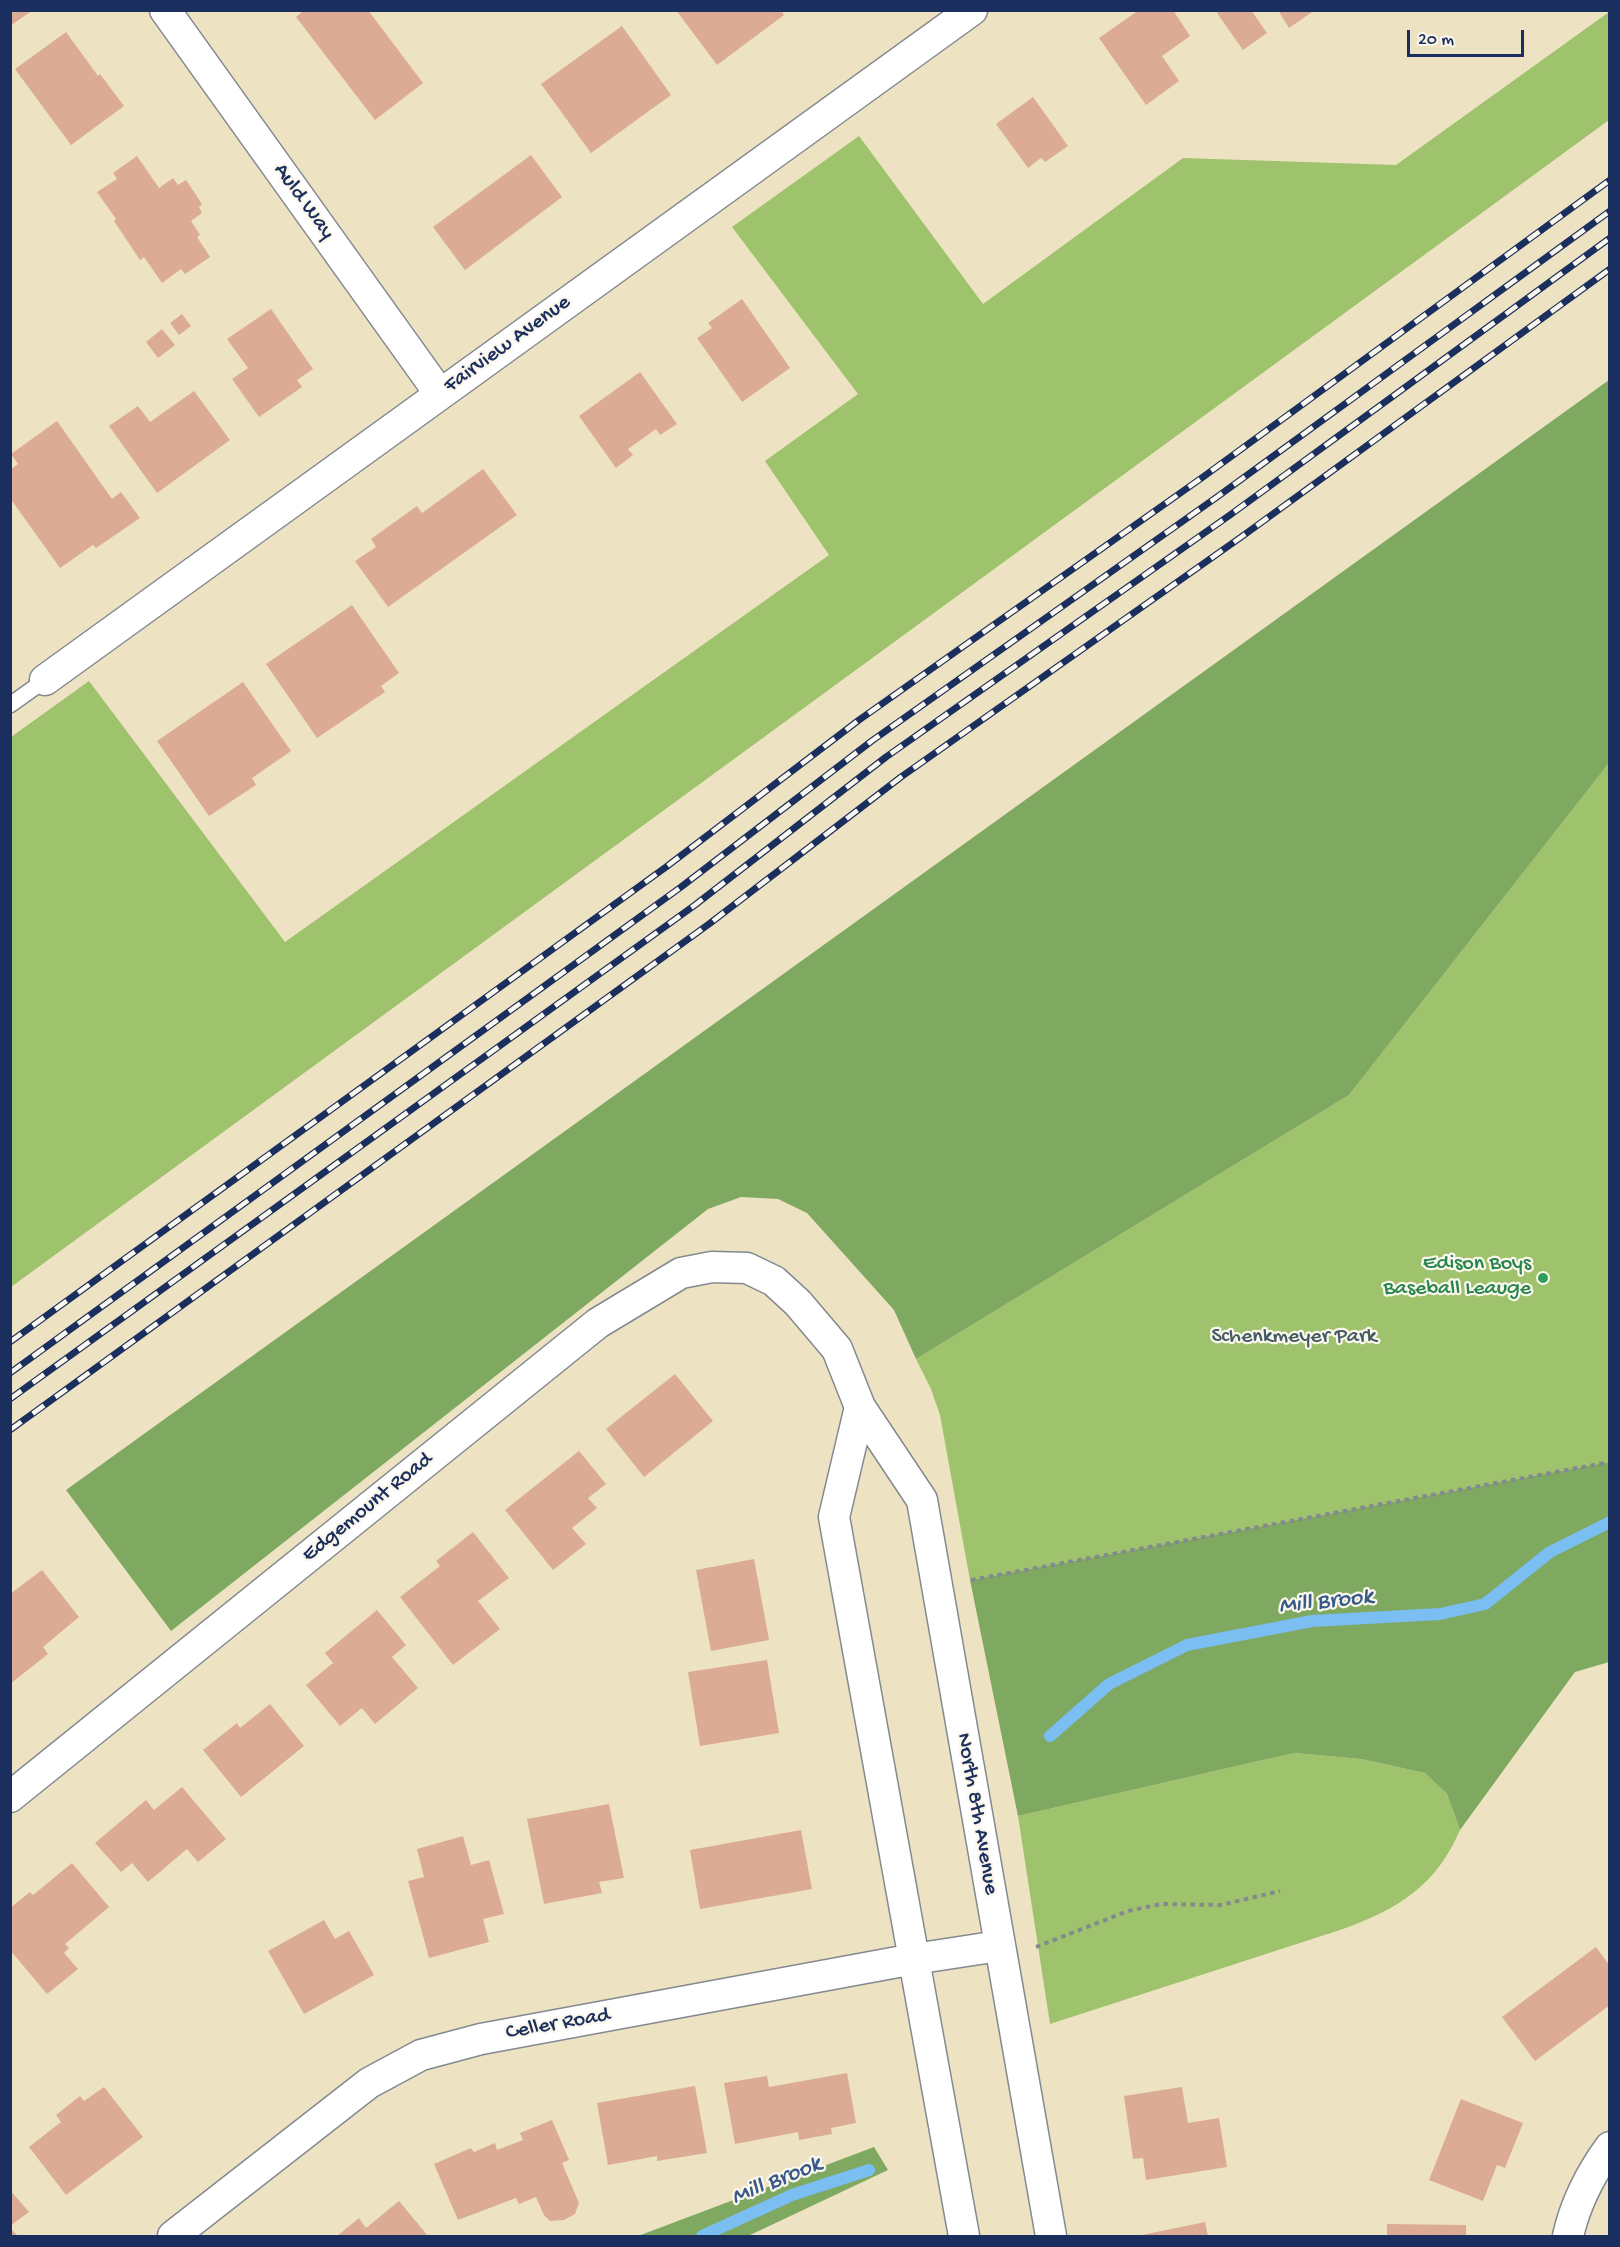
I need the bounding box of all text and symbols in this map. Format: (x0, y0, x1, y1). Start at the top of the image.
scale bar (1410, 18, 1527, 56)
text: 20 m (1418, 30, 1454, 51)
street label: Auld Way (266, 159, 340, 245)
street label: Fairview Avenue (439, 290, 577, 400)
place label: Edison Boys Baseball Leauge (1384, 1252, 1531, 1304)
marker: Edison Boys Baseball Leauge (1536, 1271, 1550, 1285)
park label: Schenkmeyer Park (1211, 1325, 1377, 1351)
street label: Edgemount Road (297, 1447, 439, 1569)
water label: Mill Brook (1278, 1584, 1374, 1622)
street label: North 8th Avenue (949, 1731, 1003, 1897)
street label: Celler Road (504, 2003, 612, 2047)
water label: Mill Brook (728, 2151, 826, 2213)

